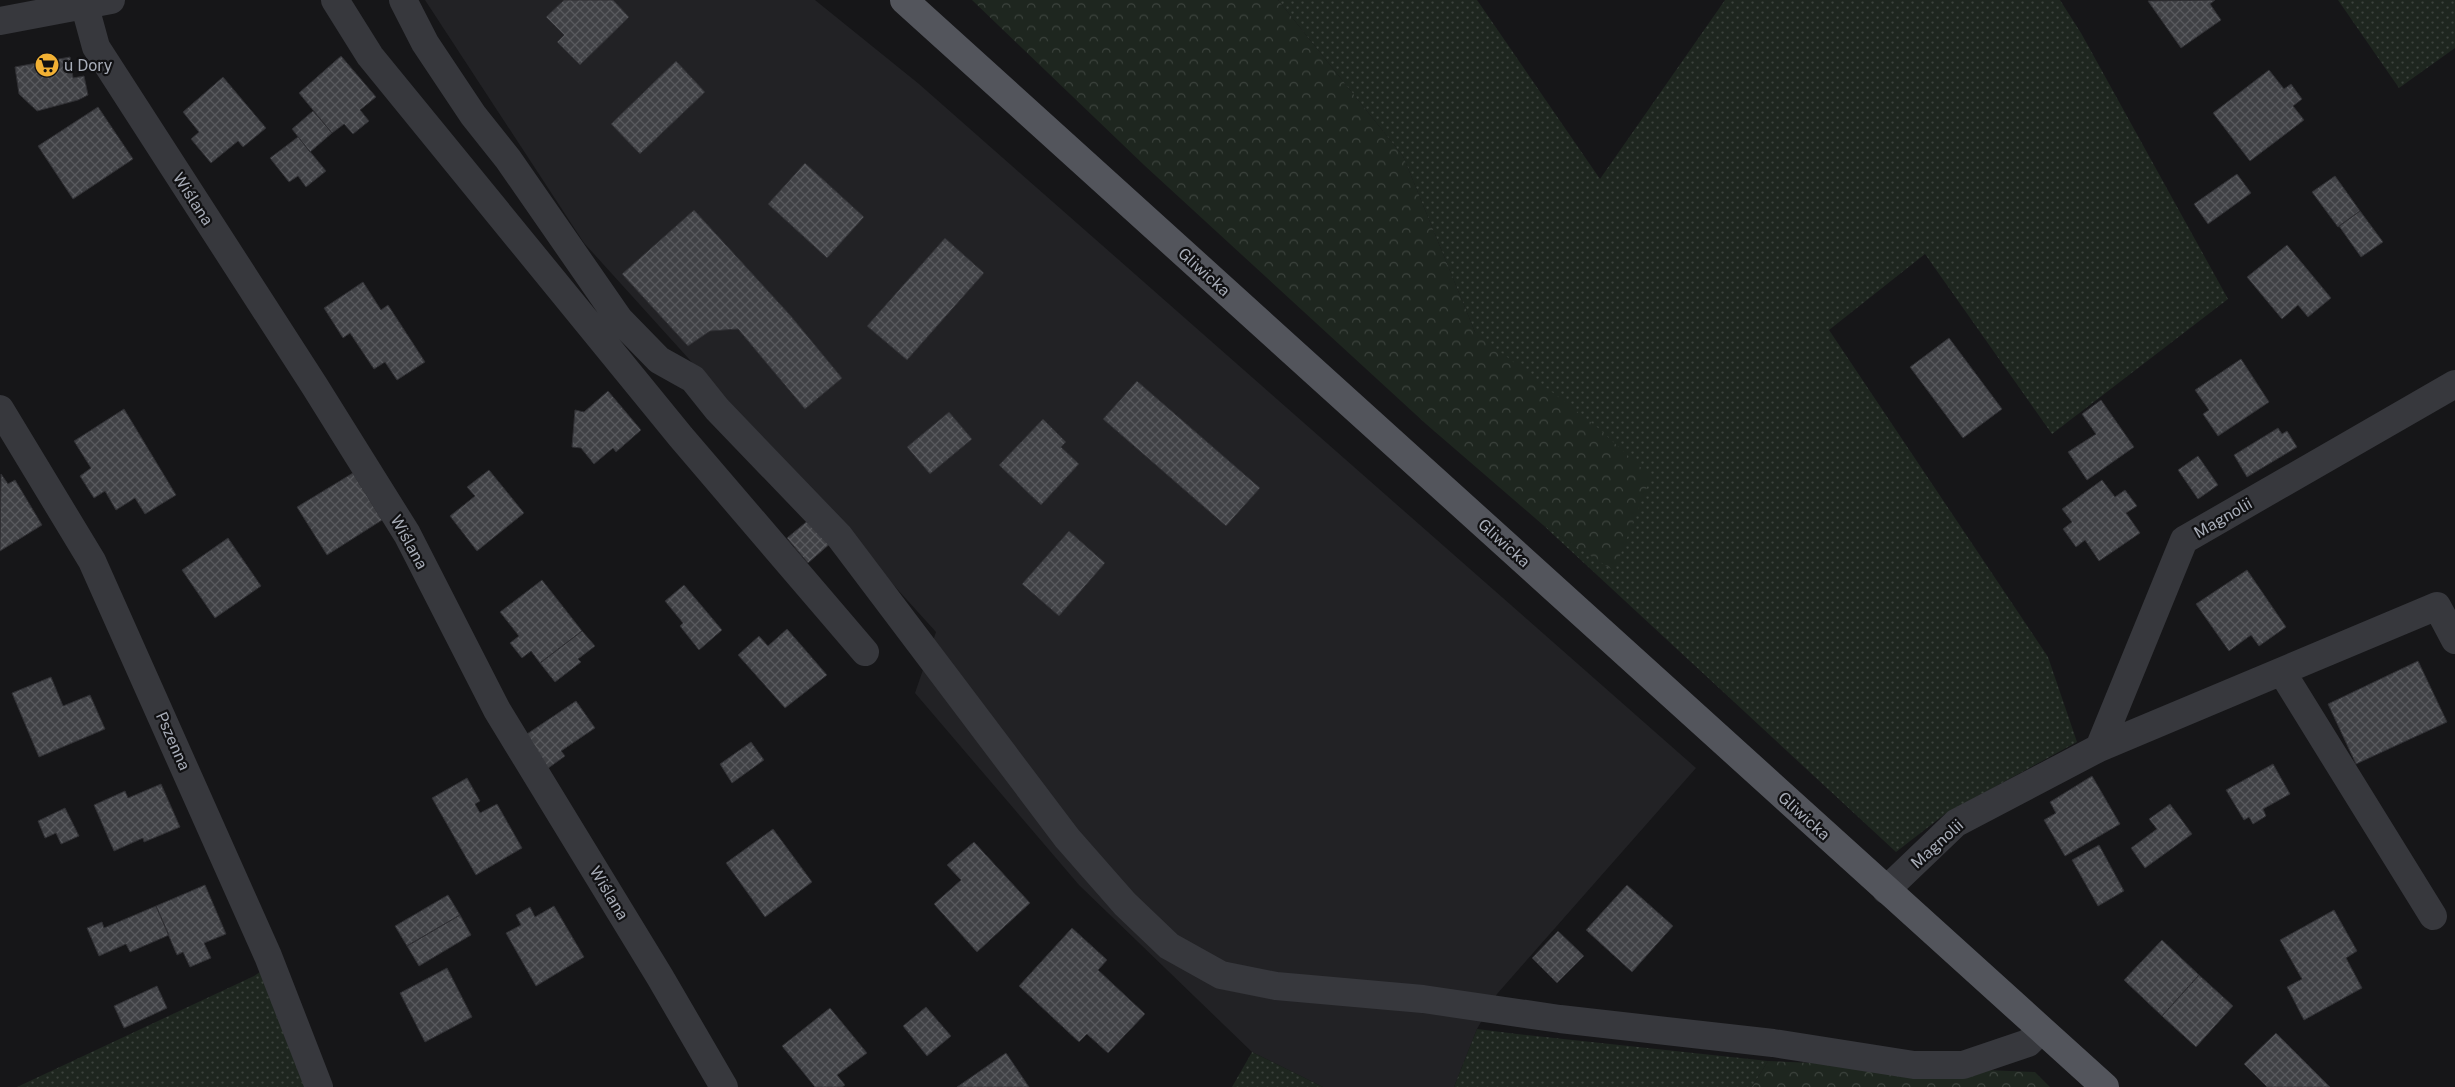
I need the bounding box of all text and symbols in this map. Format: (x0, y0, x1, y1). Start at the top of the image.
supermarket icon: u Dory (34, 52, 60, 78)
place label: u Dory (64, 56, 113, 75)
street label: Wiślana (169, 169, 217, 229)
street label: Gliwicka (1174, 244, 1234, 300)
street label: Magnolii (2191, 494, 2255, 542)
street label: Wiślana (386, 512, 432, 572)
street label: Gliwicka (1474, 515, 1534, 571)
street label: Pszenna (152, 709, 194, 773)
street label: Gliwicka (1774, 788, 1834, 844)
street label: Magnolii (1907, 816, 1967, 872)
street label: Wiślana (586, 863, 632, 923)

